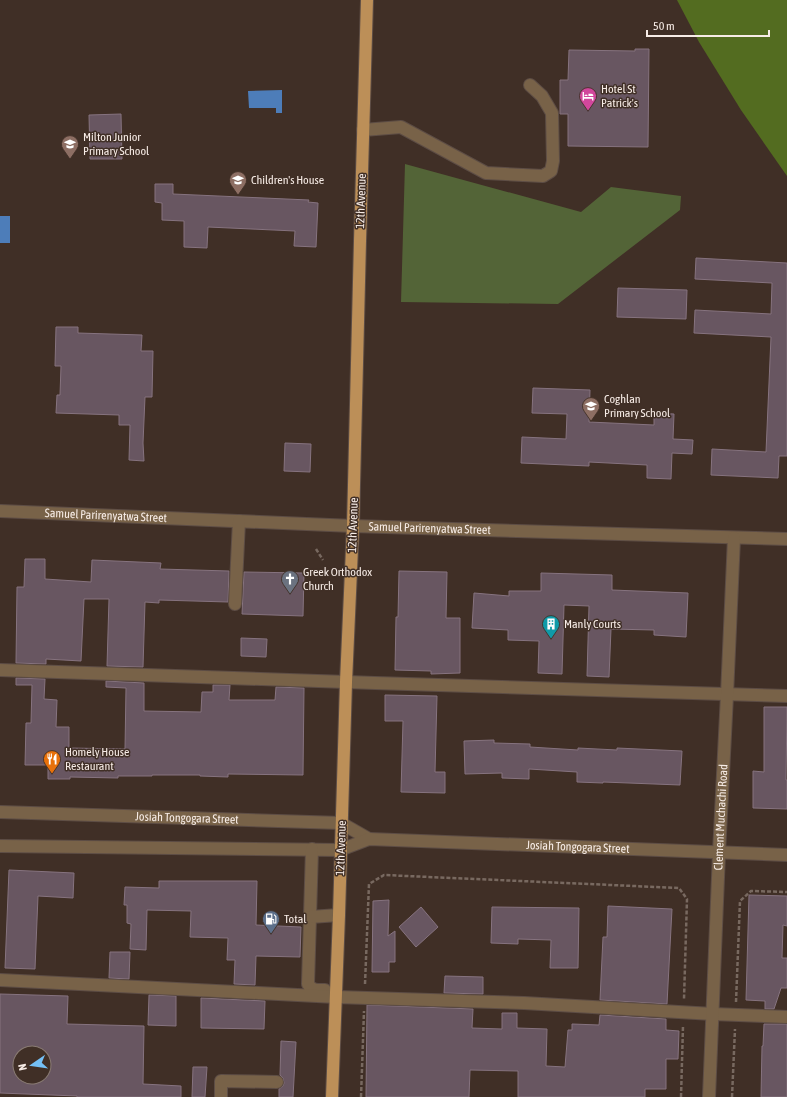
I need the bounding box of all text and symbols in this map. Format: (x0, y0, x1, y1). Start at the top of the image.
scale bar (647, 12, 769, 38)
text: 50 m (653, 19, 675, 33)
place label: Hotel St Patrick's (601, 82, 638, 110)
hotel icon: Hotel St Patrick's (578, 86, 598, 111)
place label: Milton Junior Primary School (83, 130, 150, 158)
school or university icon: Milton Junior Primary School (60, 134, 80, 159)
school or university icon: Children's House (228, 170, 248, 195)
place label: Children's House (251, 173, 324, 187)
street label: 12th Avenue (353, 173, 369, 229)
place label: Coghlan Primary School (604, 392, 671, 420)
school or university icon: Coghlan Primary School (581, 396, 601, 421)
street label: 12th Avenue (345, 497, 361, 553)
street label: Samuel Parirenyatwa Street (45, 506, 168, 525)
street label: Samuel Parirenyatwa Street (368, 519, 492, 537)
place label: Greek Orthodox Church (303, 565, 372, 593)
church icon: Greek Orthodox Church (280, 569, 300, 594)
building icon: Manly Courts (541, 614, 561, 639)
place label: Manly Courts (564, 617, 621, 631)
place label: Homely House Restaurant (65, 745, 129, 773)
restaurant icon: Homely House Restaurant (42, 749, 62, 774)
street label: Clement Muchachi Road (711, 764, 730, 871)
street label: Josiah Tongogara Street (135, 809, 239, 827)
street label: 12th Avenue (333, 820, 349, 876)
street label: Josiah Tongogara Street (526, 838, 630, 856)
fuel station icon: Total (261, 909, 281, 934)
place label: Total (284, 912, 307, 926)
north arrow (12, 1045, 52, 1085)
text: N (16, 1063, 29, 1072)

